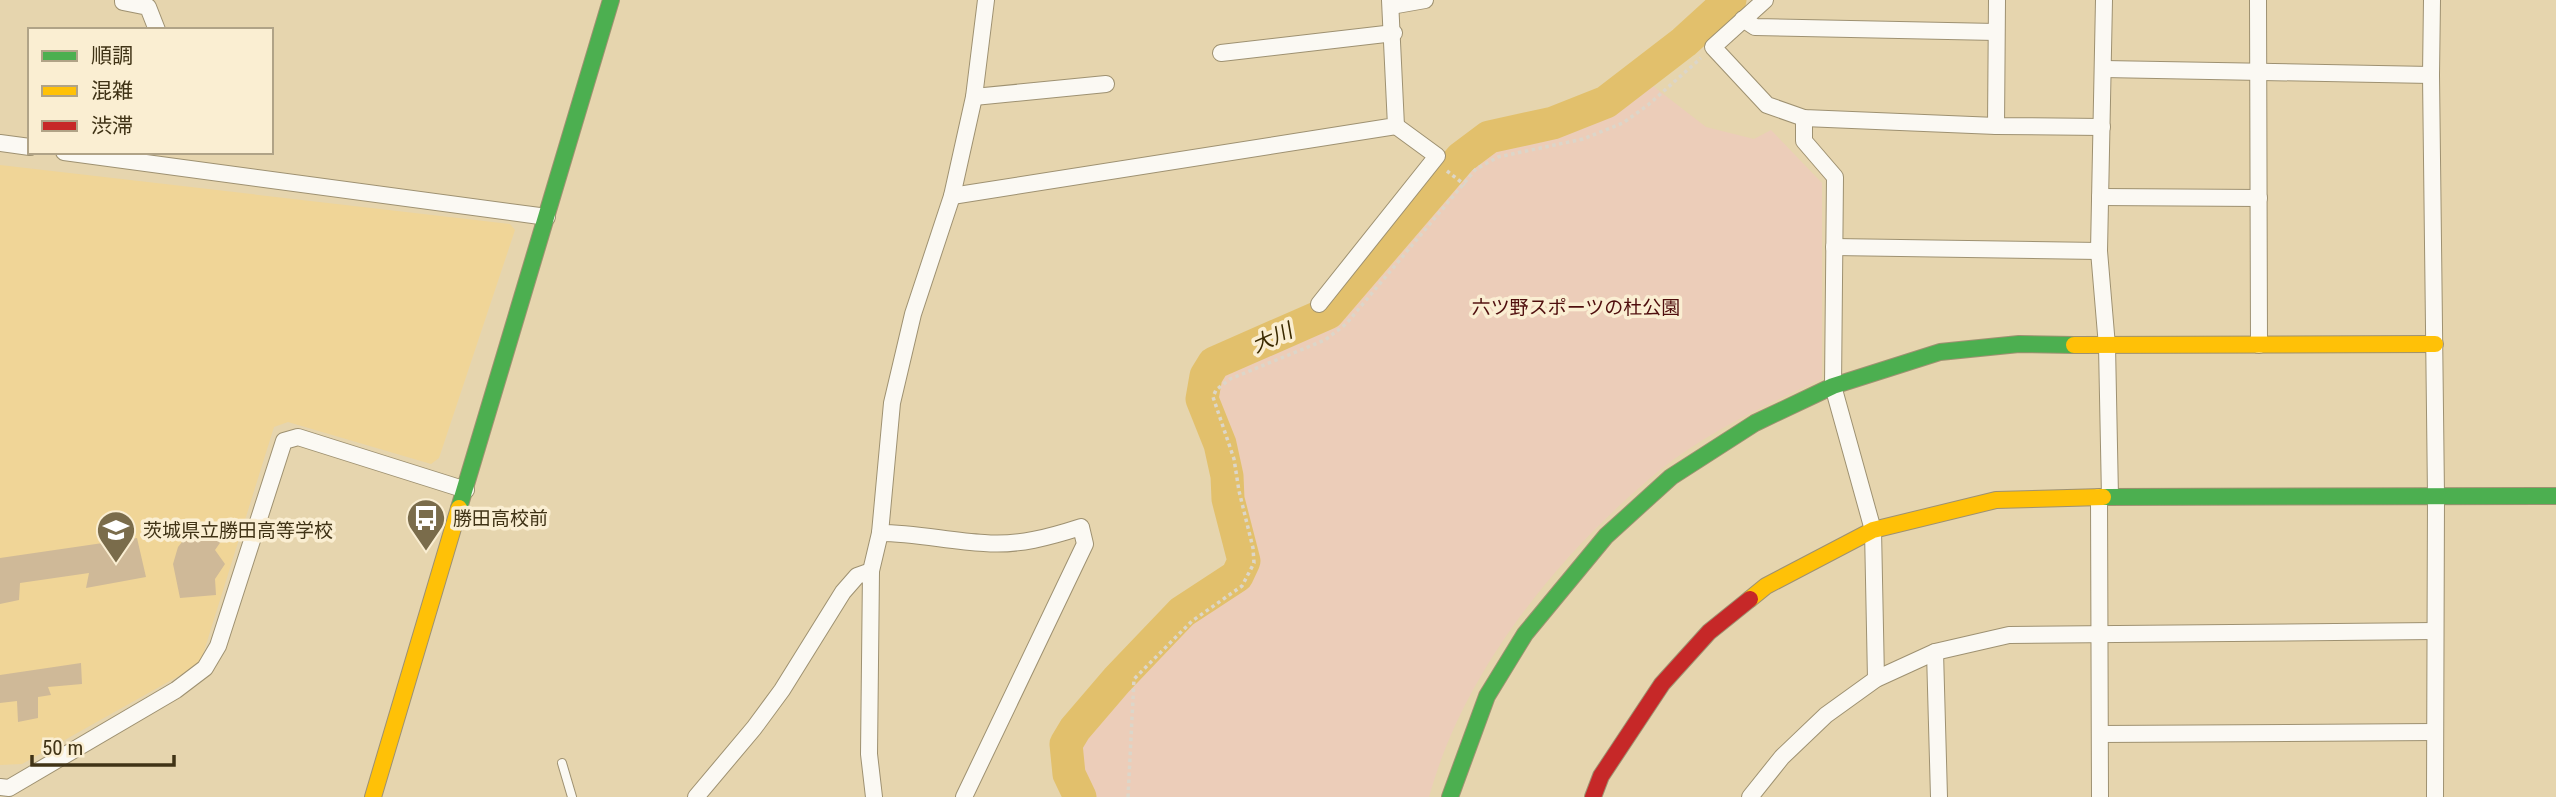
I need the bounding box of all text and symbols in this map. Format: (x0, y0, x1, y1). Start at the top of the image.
legend (28, 28, 273, 154)
text: 順調 (91, 44, 133, 68)
text: 混雑 (91, 79, 133, 103)
text: 渋滞 (91, 114, 133, 138)
park label: 六ツ野スポーツの杜公園 (1472, 296, 1680, 319)
water label: 大川 (1248, 318, 1298, 358)
bus stop icon: 勝田高校前 (405, 497, 447, 552)
place label: 勝田高校前 (453, 507, 548, 530)
school or university icon: 茨城県立勝田高等学校 (95, 509, 137, 564)
place label: 茨城県立勝田高等学校 (143, 519, 333, 542)
scale bar (32, 724, 173, 768)
text: 50 m (42, 736, 83, 760)

